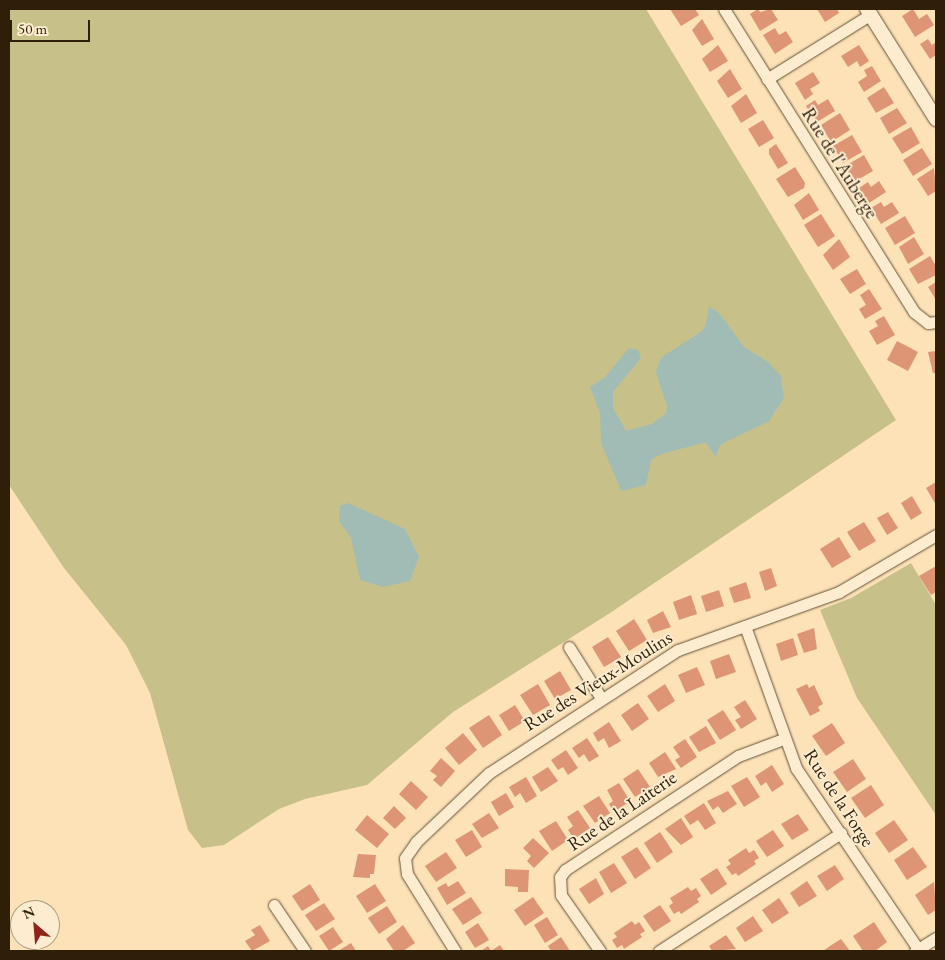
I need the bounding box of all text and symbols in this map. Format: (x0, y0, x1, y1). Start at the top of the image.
scale bar (12, 10, 92, 42)
text: 50 m (18, 19, 47, 38)
street label: Rue de l'Auberge (797, 103, 883, 223)
street label: Rue des Vieux-Moulins (519, 626, 677, 736)
street label: Rue de la Forge (799, 745, 879, 851)
street label: Rue de la Laiterie (563, 766, 681, 856)
north arrow (10, 900, 60, 950)
text: N (20, 902, 38, 923)

